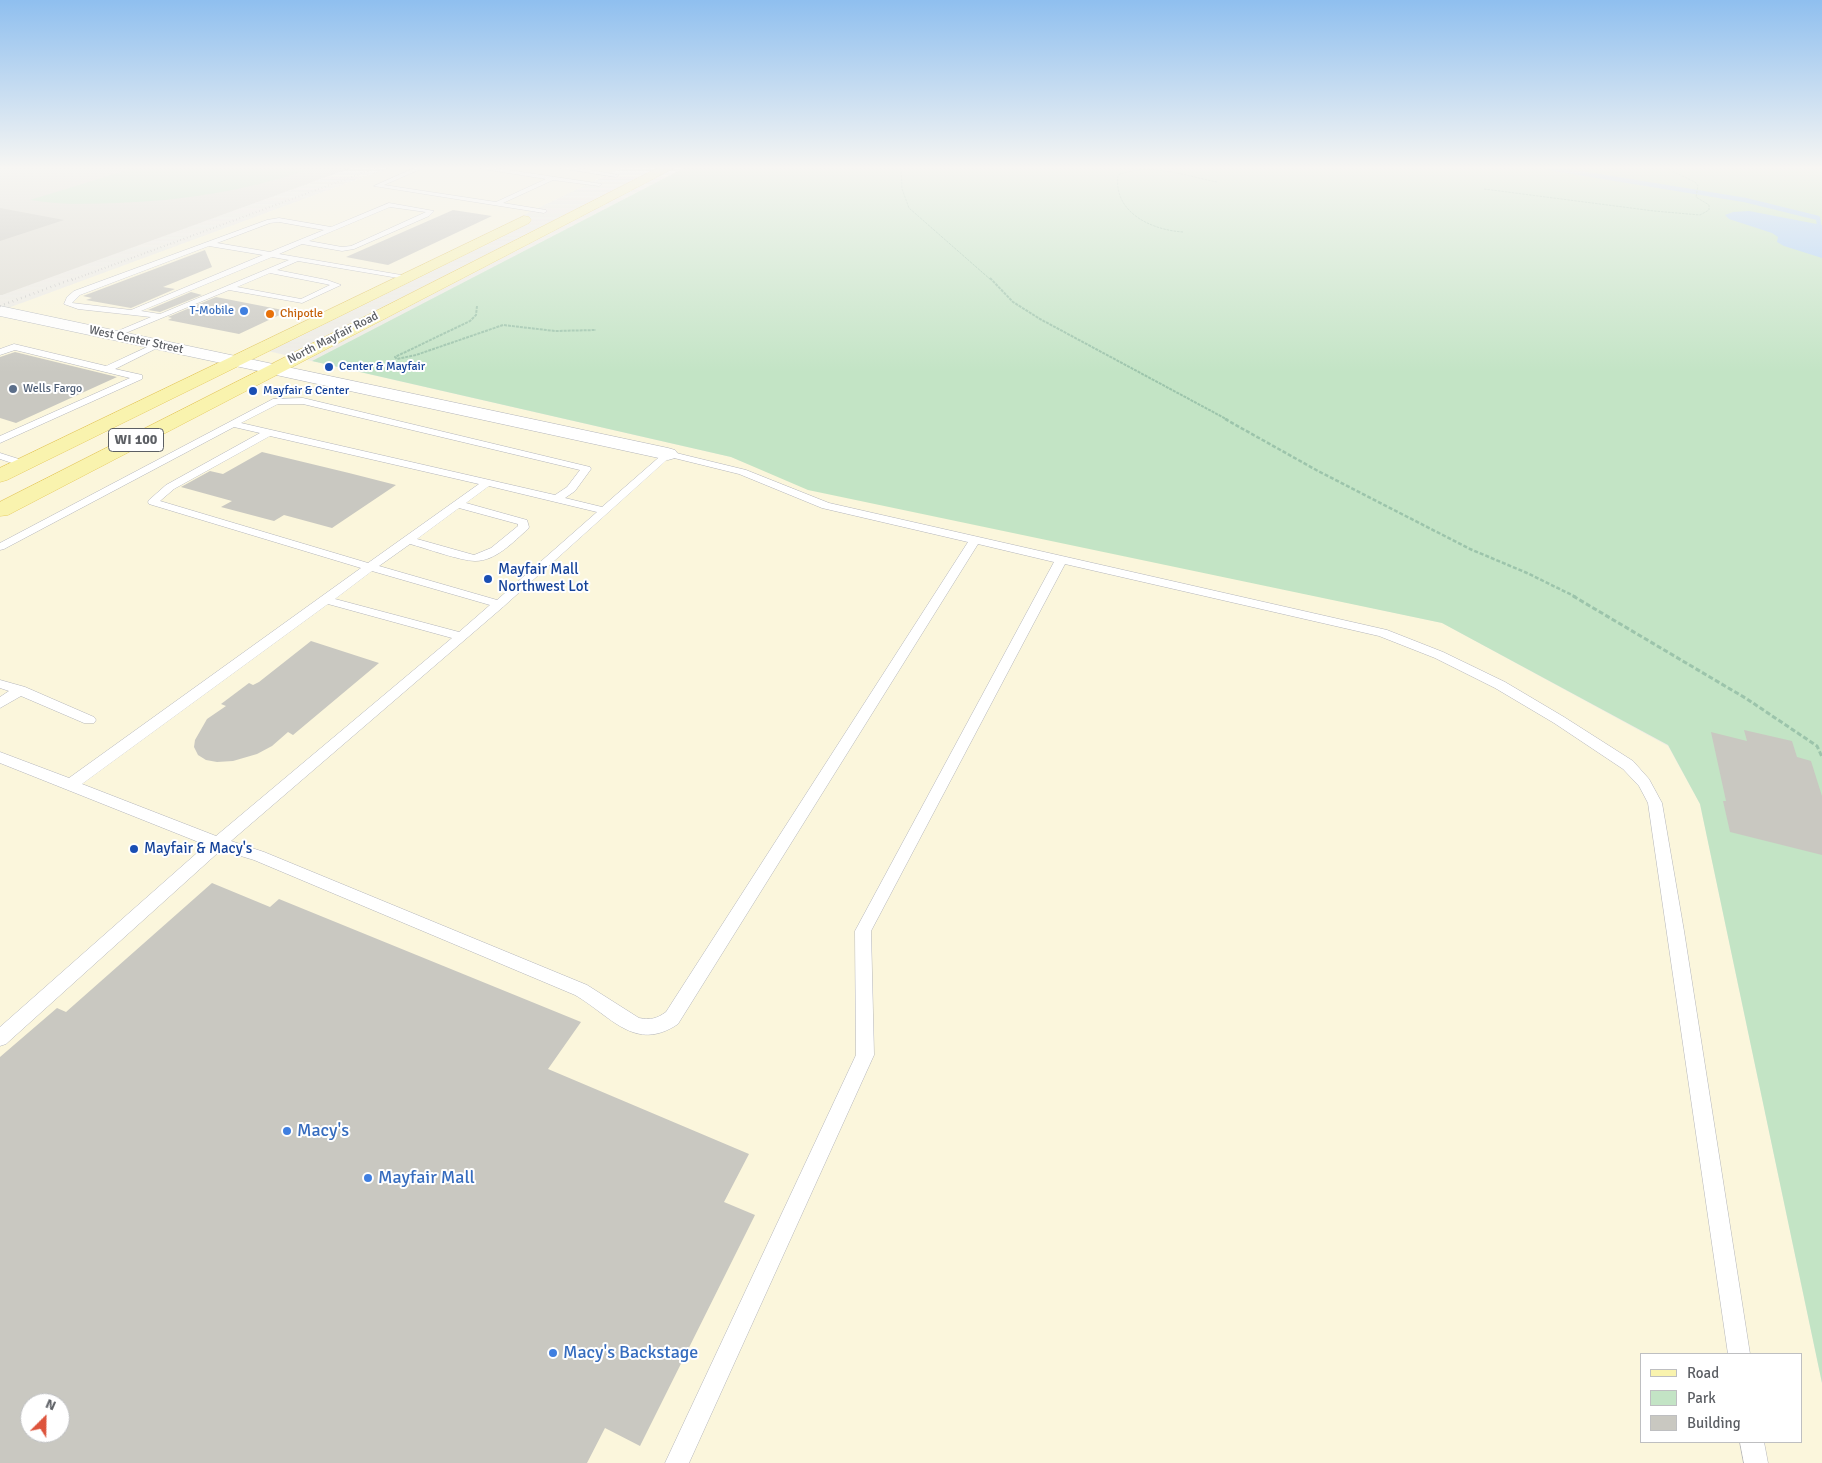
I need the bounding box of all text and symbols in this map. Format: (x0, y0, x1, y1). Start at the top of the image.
place label: T-Mobile (190, 304, 234, 318)
marker: T-Mobile (238, 305, 250, 317)
place label: Chipotle (280, 307, 323, 321)
marker: Chipotle (264, 308, 276, 320)
street label: North Mayfair Road (285, 309, 381, 367)
street label: West Center Street (88, 323, 184, 357)
place label: Center & Mayfair (339, 360, 425, 374)
marker: Center & Mayfair (323, 361, 335, 373)
place label: Wells Fargo (23, 382, 82, 396)
marker: Wells Fargo (7, 383, 19, 395)
place label: Mayfair & Center (263, 384, 349, 398)
marker: Mayfair & Center (247, 385, 259, 397)
road number: WI 100 (108, 428, 164, 452)
place label: Mayfair Mall Northwest Lot (498, 561, 589, 596)
marker: Mayfair Mall Northwest Lot (482, 573, 494, 585)
place label: Mayfair & Macy's (144, 840, 252, 858)
marker: Mayfair & Macy's (128, 843, 140, 855)
place label: Macy's (297, 1120, 349, 1142)
marker: Macy's (281, 1125, 293, 1137)
place label: Mayfair Mall (378, 1167, 475, 1189)
marker: Mayfair Mall (362, 1172, 374, 1184)
place label: Macy's Backstage (563, 1342, 698, 1364)
marker: Macy's Backstage (547, 1347, 559, 1359)
legend (1640, 1353, 1802, 1443)
text: Road (1687, 1364, 1719, 1382)
text: Park (1687, 1389, 1716, 1407)
north arrow (20, 1393, 70, 1443)
text: N (43, 1395, 58, 1414)
text: Building (1687, 1414, 1741, 1432)

